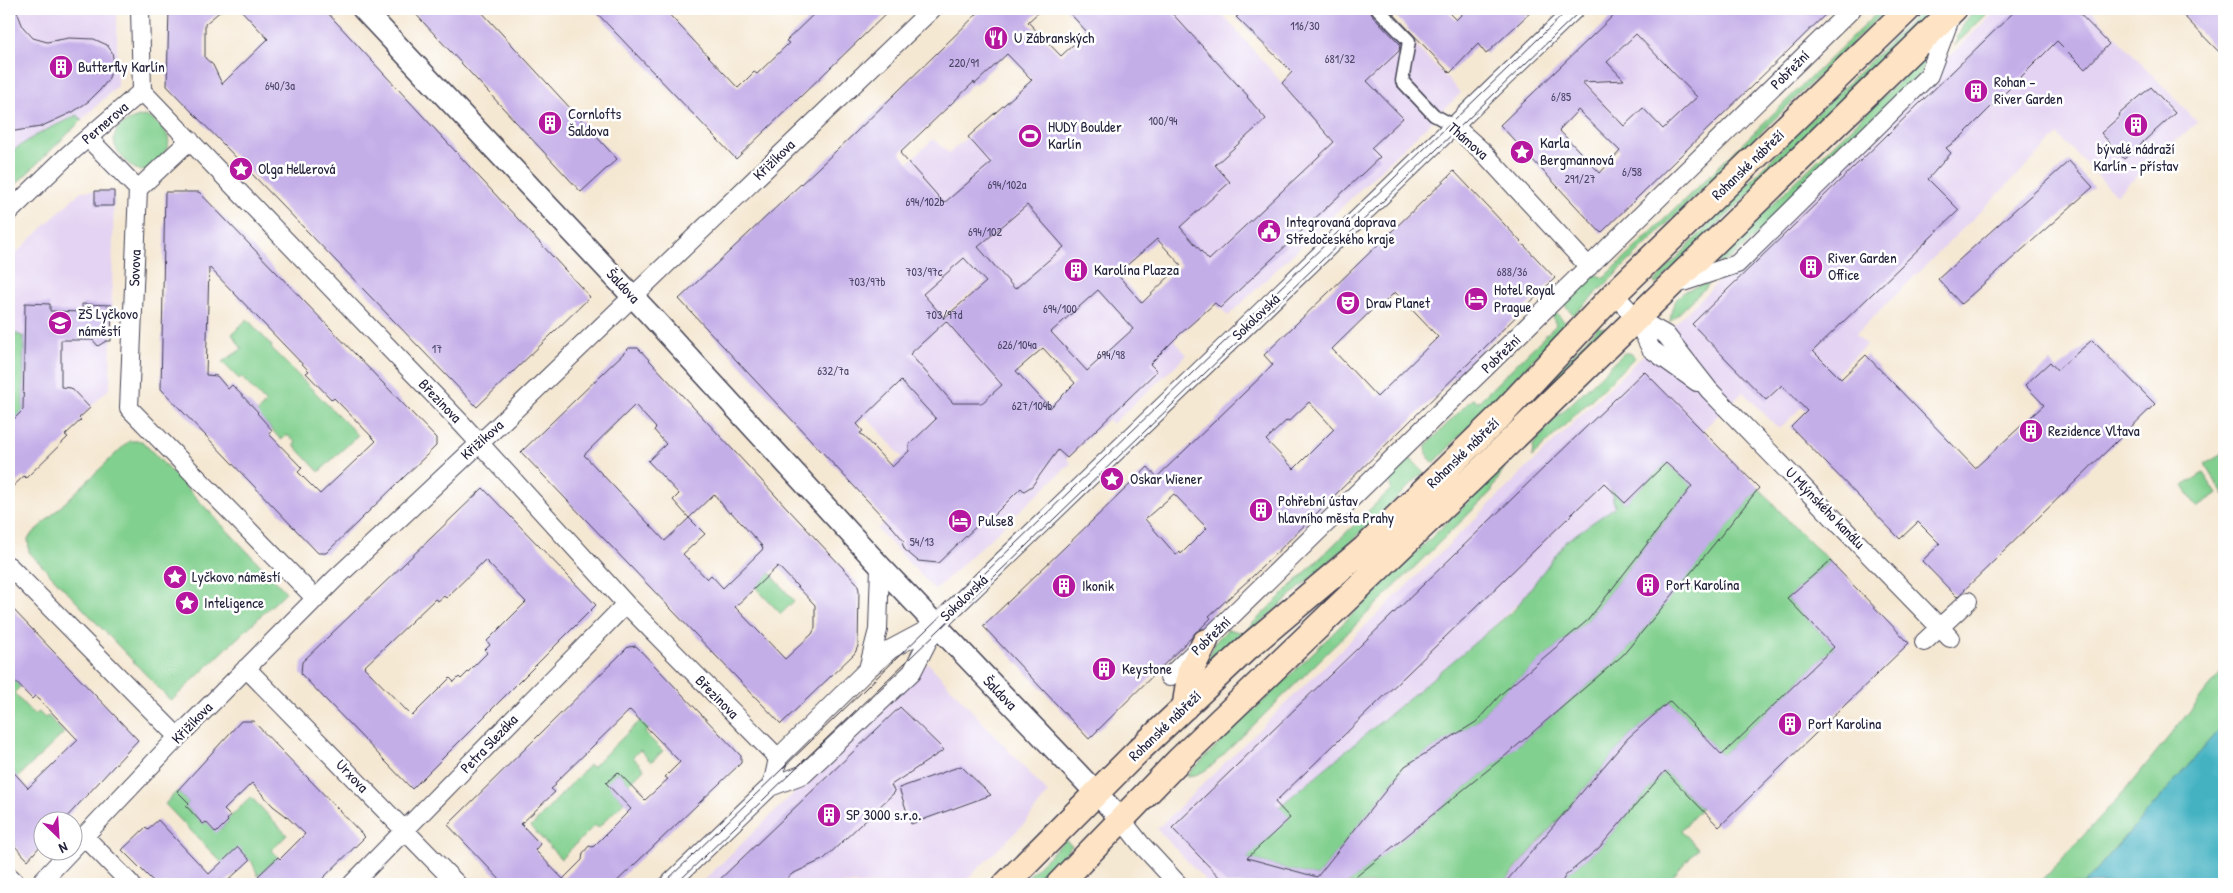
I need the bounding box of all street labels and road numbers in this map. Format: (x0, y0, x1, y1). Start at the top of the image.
street label: Pobřežní (1765, 45, 1814, 94)
street label: Pernerova (77, 96, 133, 149)
street label: Thámova (1444, 117, 1493, 164)
street label: Rohanské nábřeží (1707, 125, 1789, 205)
street label: Křižíkova (748, 134, 799, 185)
street label: Sovova (123, 249, 146, 287)
street label: Šaldova (602, 264, 645, 308)
street label: Sokolovská (1227, 288, 1284, 345)
street label: Pobřežní (1476, 330, 1525, 378)
street label: Březinova (414, 374, 467, 427)
street label: Rohanské nábřeží (1422, 413, 1504, 493)
street label: Křižíkova (456, 415, 508, 464)
street label: U Mlýnského kanálu (1781, 462, 1870, 553)
street label: Sokolovská (935, 569, 992, 626)
street label: Pobřežní (1186, 612, 1235, 660)
street label: Březinova (691, 670, 744, 723)
street label: Šaldova (979, 671, 1022, 715)
street label: Rohanské nábřeží (1124, 686, 1206, 766)
street label: Křižíkova (166, 697, 217, 748)
street label: Petra Slezáka (455, 709, 522, 778)
street label: Urxova (331, 754, 373, 797)

